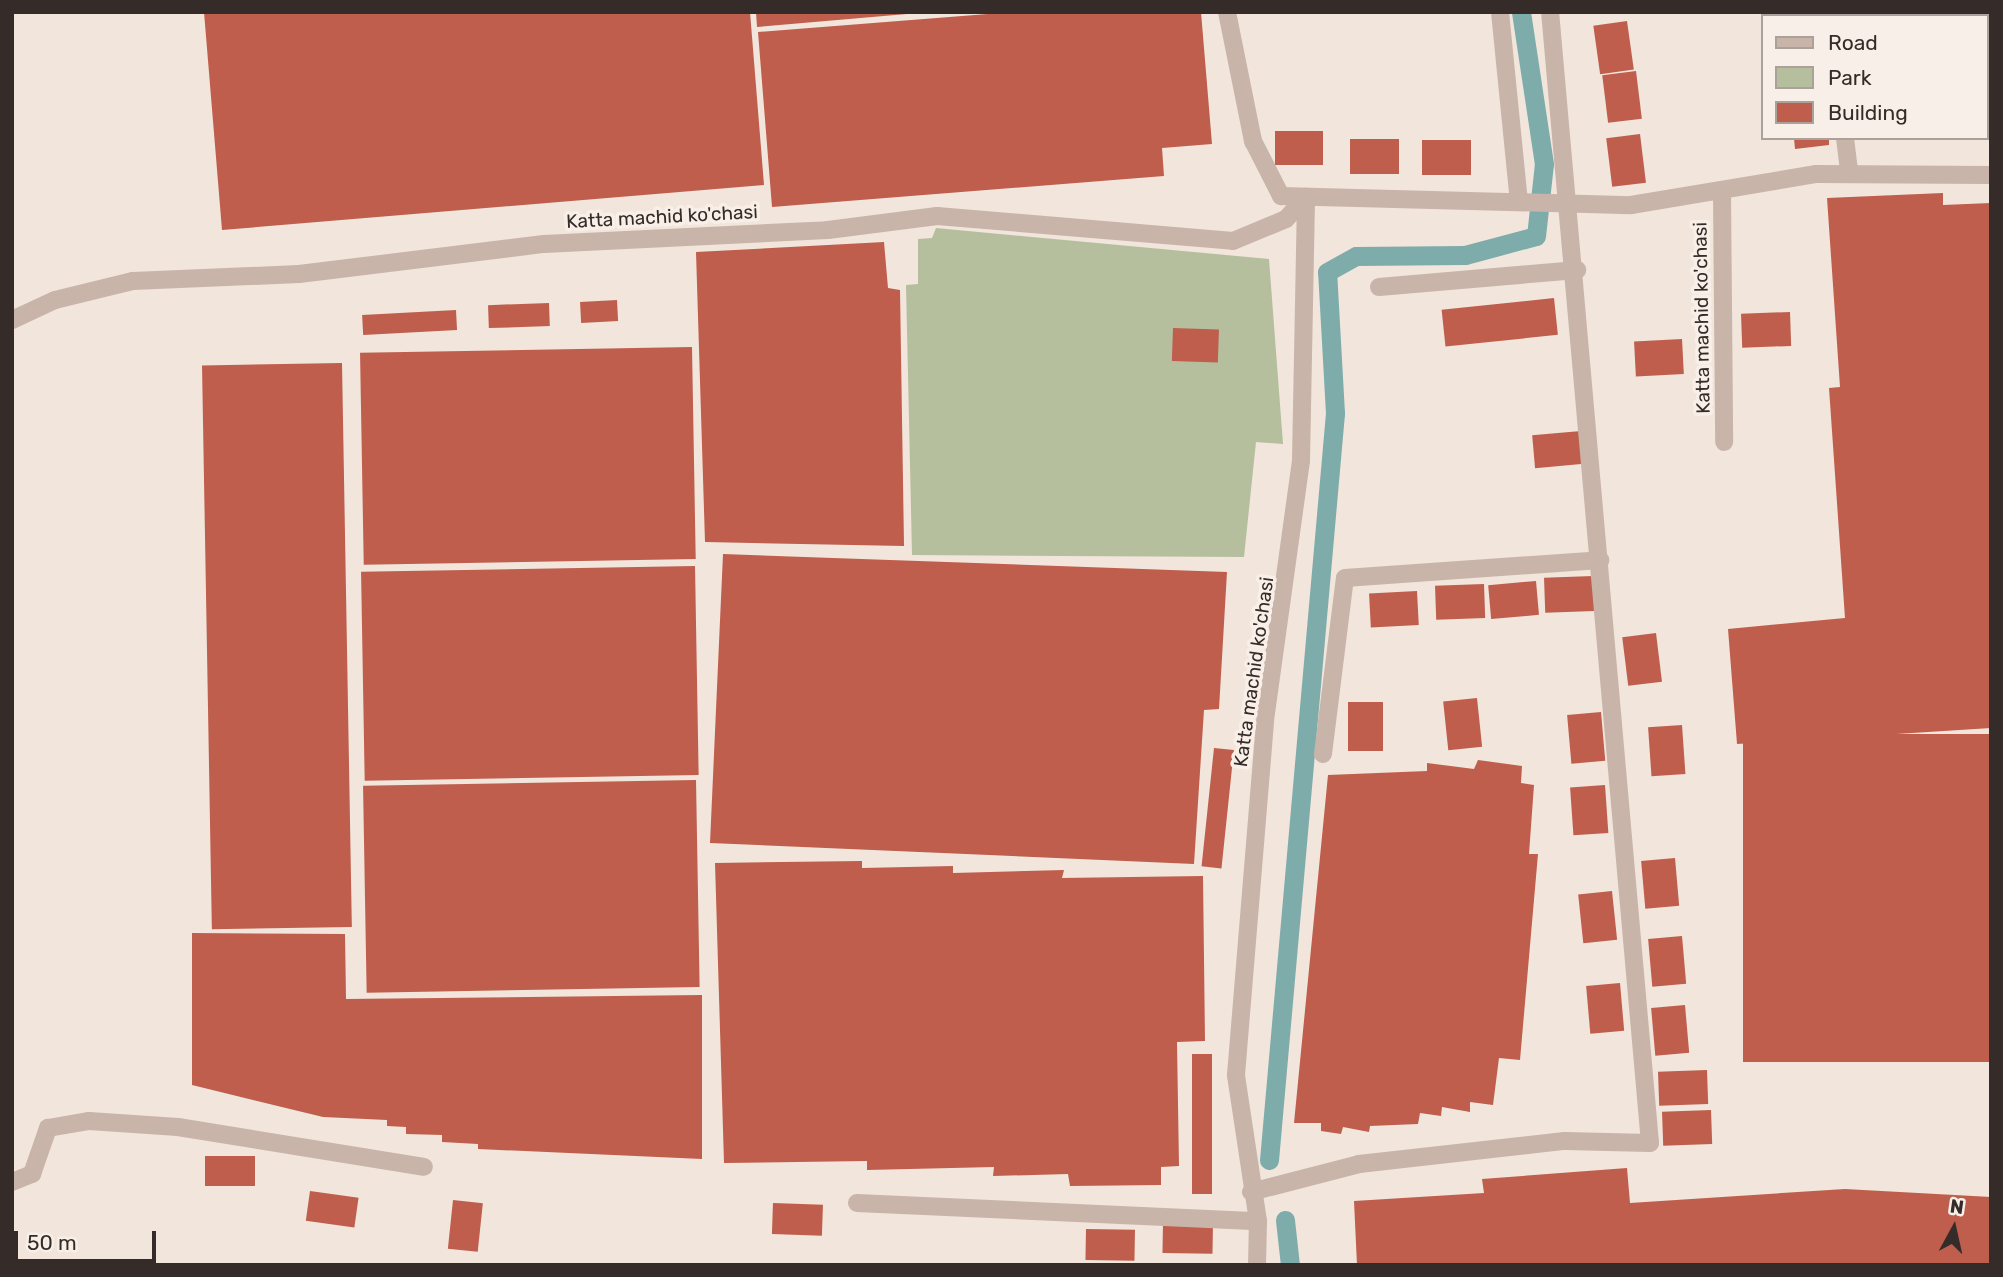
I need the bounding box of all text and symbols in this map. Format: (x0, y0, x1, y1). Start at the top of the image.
legend (1762, 14, 1989, 140)
text: Road (1828, 30, 1878, 55)
text: Park (1828, 65, 1872, 90)
text: Building (1828, 100, 1908, 125)
street label: Katta machid ko'chasi (566, 201, 758, 233)
street label: Katta machid ko'chasi (1689, 222, 1715, 414)
street label: Katta machid ko'chasi (1229, 575, 1279, 769)
north arrow (1919, 1193, 1989, 1263)
text: N (1949, 1194, 1965, 1219)
scale bar (18, 1218, 159, 1262)
text: 50 m (27, 1230, 77, 1255)

